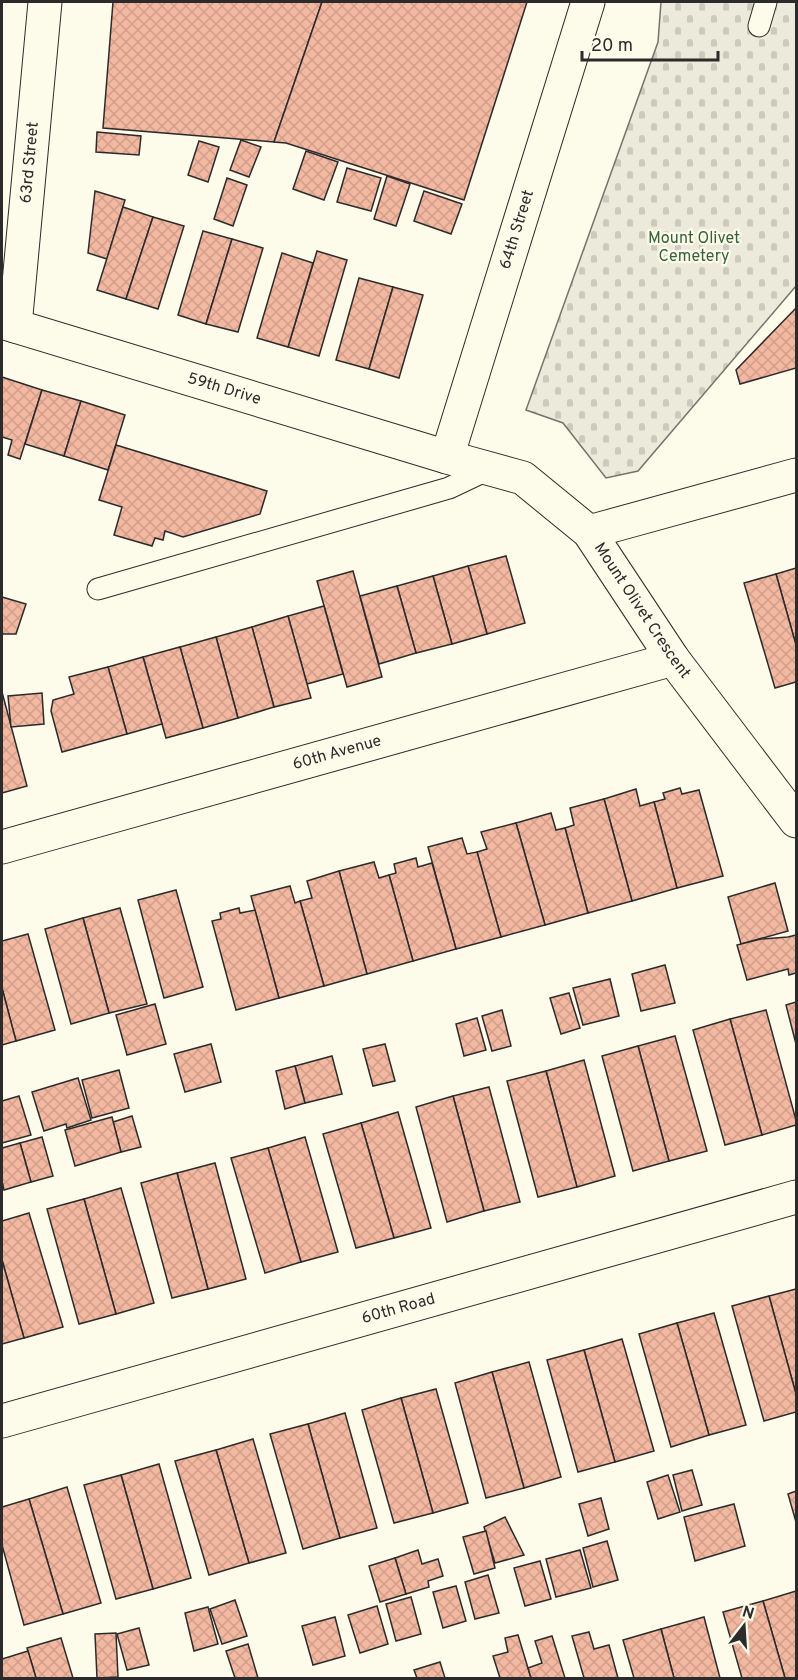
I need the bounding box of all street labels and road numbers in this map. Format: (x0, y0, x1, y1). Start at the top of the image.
street label: 63rd Street (16, 121, 44, 204)
street label: 64th Street (496, 187, 539, 272)
street label: 59th Drive (185, 369, 263, 410)
street label: Mount Olivet Crescent (589, 539, 695, 683)
street label: 60th Avenue (290, 731, 384, 775)
street label: 60th Road (360, 1289, 438, 1329)

